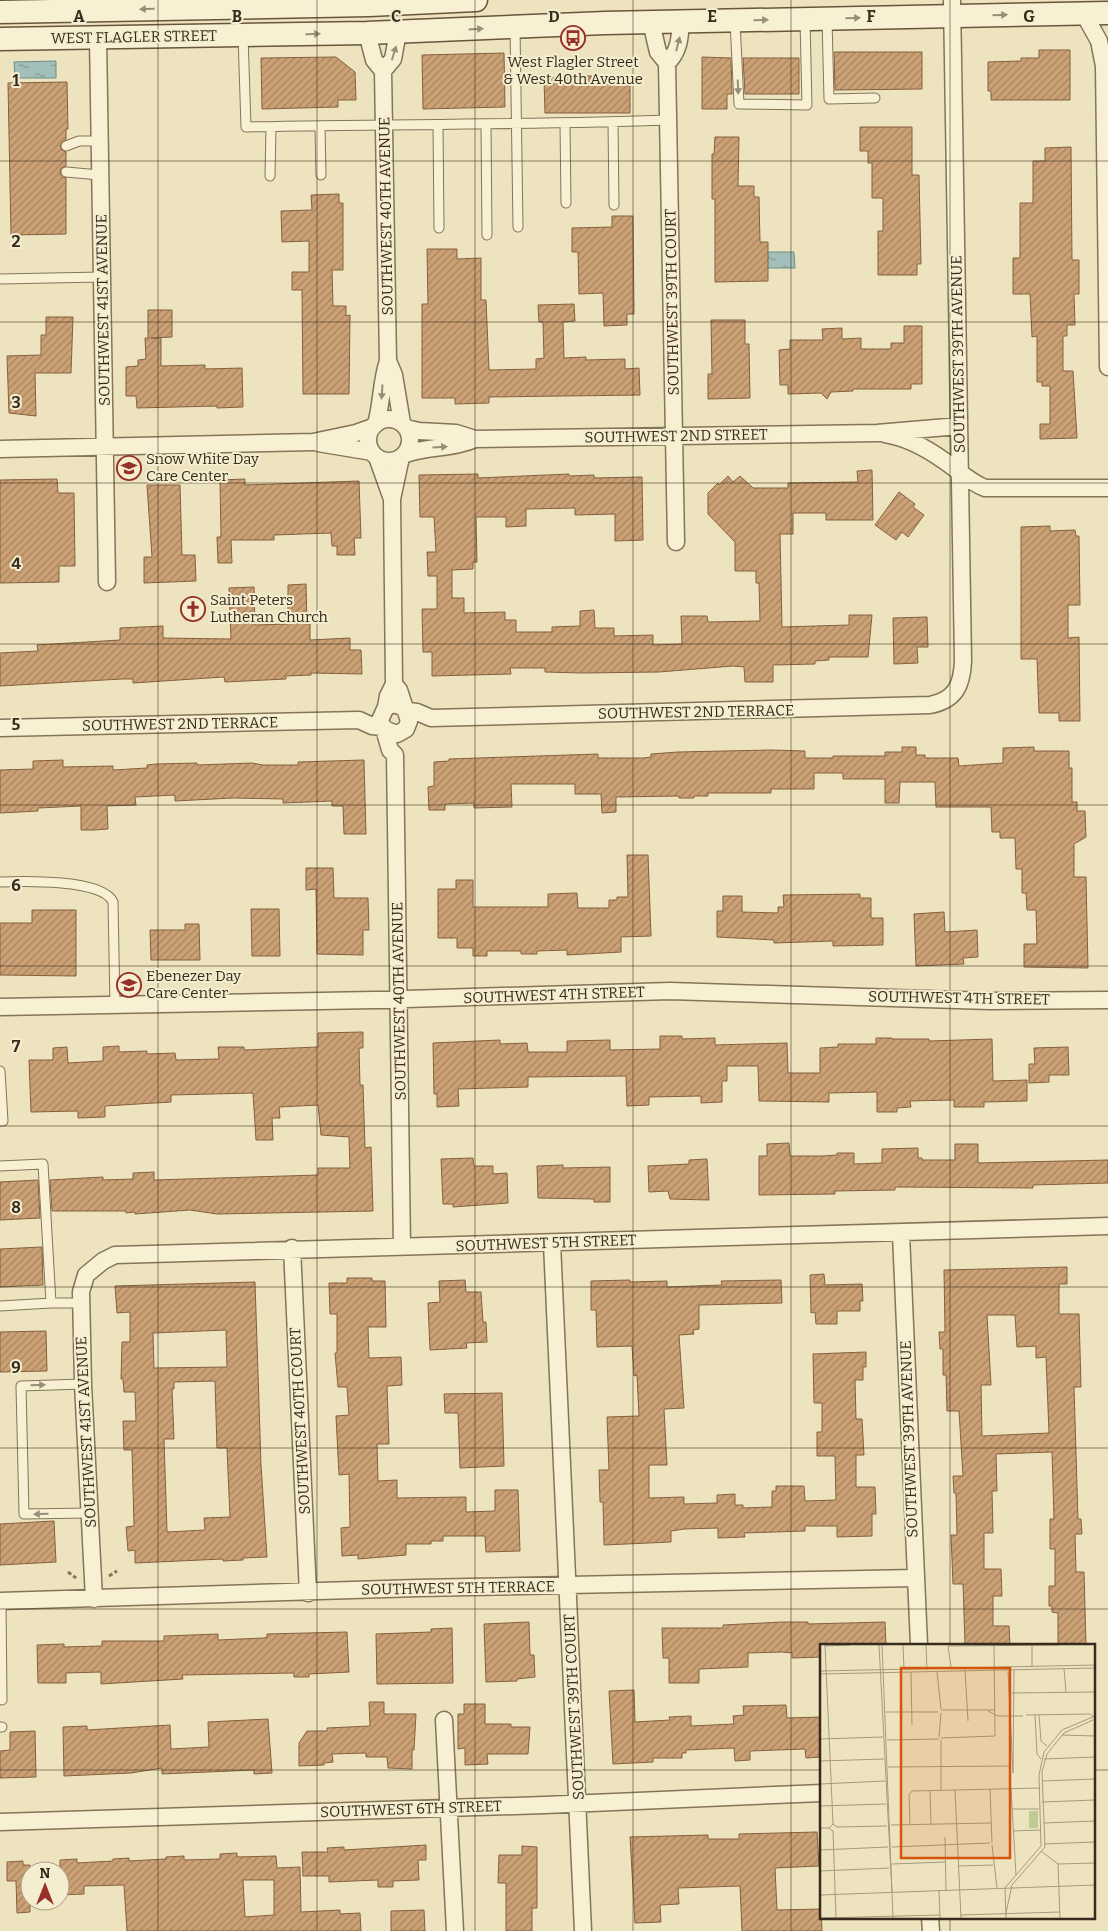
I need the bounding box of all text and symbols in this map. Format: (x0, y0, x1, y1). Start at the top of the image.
one-way arrow (139, 5, 155, 13)
text: A (73, 7, 85, 26)
text: B (232, 7, 242, 26)
text: C (391, 7, 401, 26)
text: D (548, 7, 560, 26)
text: E (707, 7, 717, 26)
text: F (867, 7, 876, 26)
text: G (1023, 7, 1035, 26)
one-way arrow (993, 11, 1009, 19)
one-way arrow (846, 14, 862, 22)
one-way arrow (753, 16, 769, 24)
one-way arrow (468, 24, 484, 32)
bus stop icon: West Flagler Street & West 40th Avenue (560, 25, 586, 51)
street label: WEST FLAGLER STREET (51, 27, 217, 47)
one-way arrow (306, 30, 322, 38)
one-way arrow (674, 36, 682, 52)
one-way arrow (391, 45, 399, 60)
place label: West Flagler Street & West 40th Avenue (503, 53, 643, 88)
text: 1 (13, 71, 20, 90)
one-way arrow (734, 79, 742, 95)
street label: SOUTHWEST 40TH AVENUE (375, 117, 397, 315)
street label: SOUTHWEST 39TH COURT (661, 208, 683, 395)
street label: SOUTHWEST 41ST AVENUE (92, 214, 114, 406)
text: 2 (11, 232, 21, 251)
street label: SOUTHWEST 39TH AVENUE (947, 255, 969, 453)
one-way arrow (377, 385, 385, 401)
text: 3 (11, 393, 21, 412)
street label: SOUTHWEST 2ND STREET (584, 425, 768, 447)
one-way arrow (433, 442, 449, 450)
place label: Snow White Day Care Center (146, 450, 259, 485)
school or university icon: Snow White Day Care Center (116, 455, 142, 481)
text: 4 (11, 554, 21, 573)
place label: Saint Peters Lutheran Church (210, 591, 329, 626)
church icon: Saint Peters Lutheran Church (180, 596, 206, 622)
street label: SOUTHWEST 2ND TERRACE (598, 701, 794, 723)
street label: SOUTHWEST 2ND TERRACE (82, 713, 278, 735)
text: 5 (12, 715, 21, 734)
text: 6 (11, 876, 21, 895)
street label: SOUTHWEST 40TH AVENUE (388, 902, 410, 1100)
place label: Ebenezer Day Care Center (146, 967, 241, 1002)
school or university icon: Ebenezer Day Care Center (116, 972, 142, 998)
street label: SOUTHWEST 4TH STREET (463, 983, 645, 1007)
street label: SOUTHWEST 4TH STREET (868, 987, 1050, 1009)
text: 7 (12, 1037, 21, 1056)
text: 8 (11, 1198, 21, 1217)
street label: SOUTHWEST 5TH STREET (455, 1231, 637, 1255)
street label: SOUTHWEST 40TH COURT (286, 1327, 314, 1515)
street label: SOUTHWEST 41ST AVENUE (72, 1336, 100, 1528)
street label: SOUTHWEST 39TH AVENUE (897, 1340, 921, 1538)
text: 9 (11, 1358, 21, 1377)
one-way arrow (30, 1381, 46, 1389)
one-way arrow (33, 1510, 49, 1518)
street label: SOUTHWEST 5TH TERRACE (361, 1577, 555, 1599)
street label: SOUTHWEST 39TH COURT (560, 1613, 588, 1801)
inset map (820, 1644, 1096, 1918)
street label: SOUTHWEST 6TH STREET (320, 1797, 502, 1821)
north arrow (20, 1861, 70, 1911)
text: N (40, 1865, 51, 1882)

